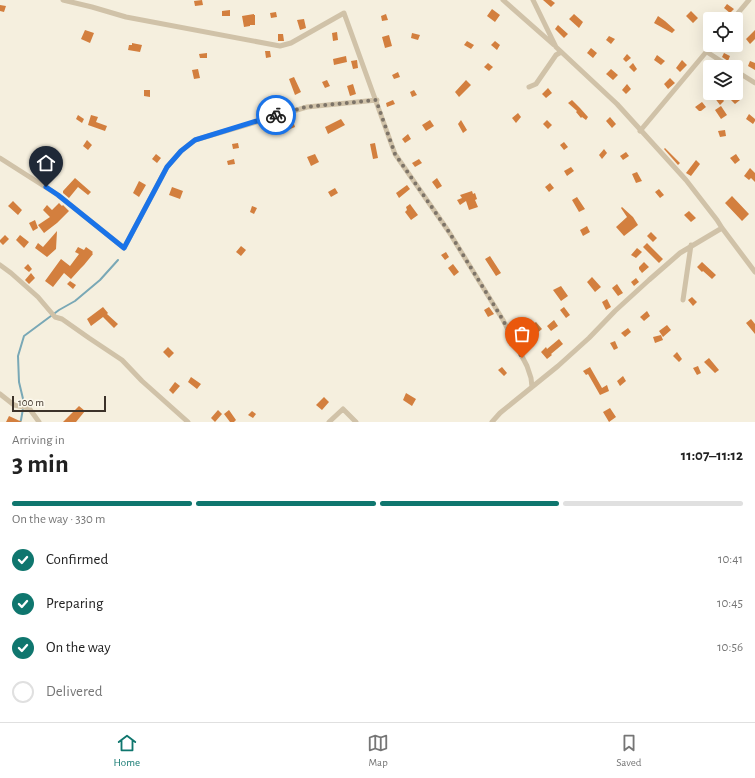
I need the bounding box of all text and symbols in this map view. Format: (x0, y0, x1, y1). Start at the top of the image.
map controls (703, 12, 743, 100)
button: locate (703, 12, 743, 52)
button: layers (703, 60, 743, 100)
courier (256, 95, 296, 135)
icon: bike (265, 104, 287, 126)
pin (29, 146, 63, 187)
icon: home (35, 152, 57, 174)
pin (505, 317, 539, 358)
icon: bag (511, 323, 533, 345)
scale bar (12, 394, 106, 413)
text: 100 m (18, 397, 44, 408)
text: Arriving in (12, 434, 65, 447)
text: 11:07–11:12 (681, 448, 743, 463)
text: 3 min (12, 451, 69, 477)
text: On the way · 330 m (12, 513, 105, 526)
icon: check (12, 549, 34, 571)
text: Confirmed (46, 552, 108, 567)
text: 10:41 (718, 553, 743, 566)
icon: check (12, 593, 34, 615)
text: Preparing (46, 596, 103, 611)
text: 10:45 (717, 597, 743, 610)
icon: check (12, 637, 34, 659)
text: On the way (46, 640, 111, 655)
text: 10:56 (717, 641, 743, 654)
text: Delivered (46, 684, 103, 699)
tab: Home (114, 732, 140, 769)
tab: Map (367, 732, 389, 769)
tab: Saved (616, 732, 641, 769)

